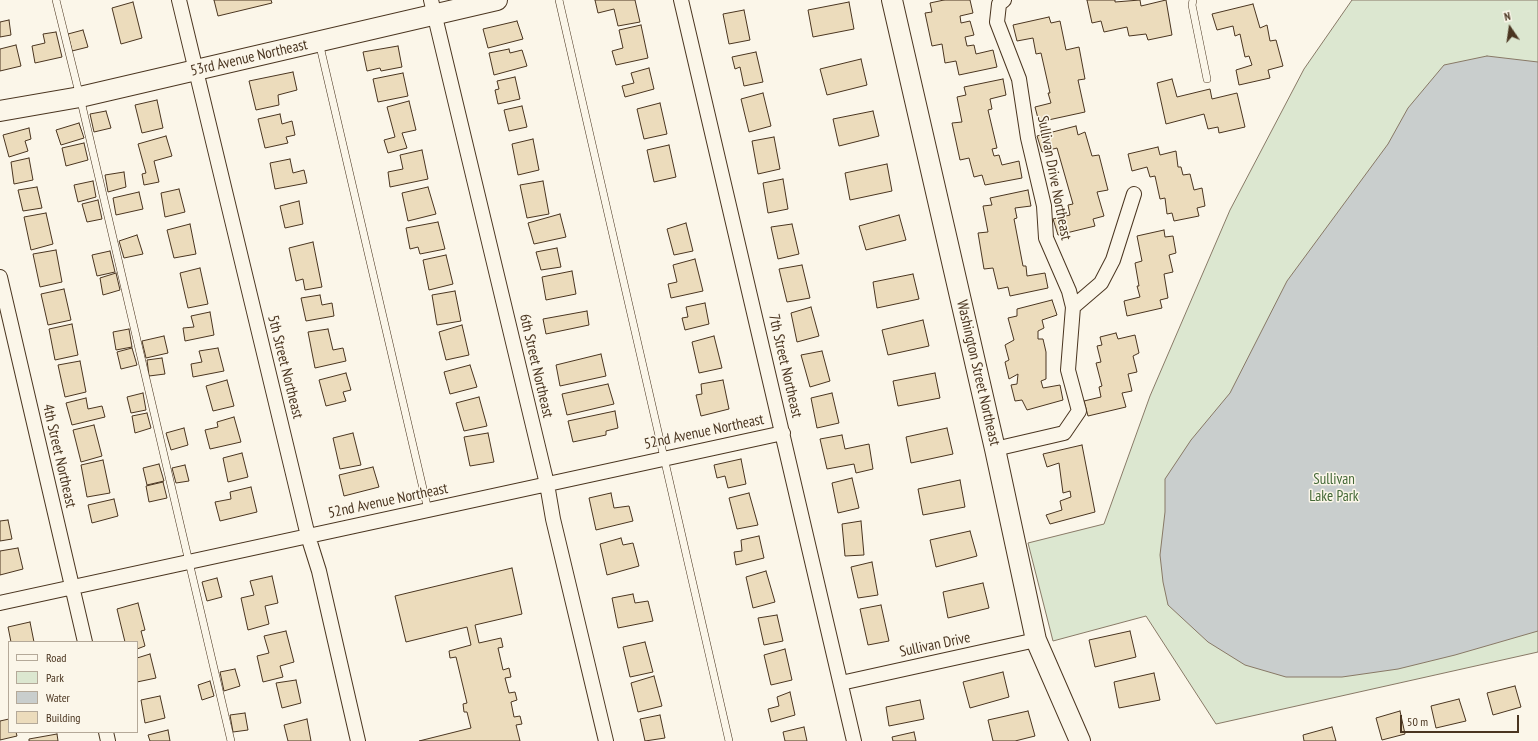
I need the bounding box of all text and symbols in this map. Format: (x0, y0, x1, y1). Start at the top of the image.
north arrow (1490, 8, 1530, 48)
text: N (1503, 9, 1512, 24)
street label: 53rd Avenue Northeast (189, 36, 309, 80)
street label: Sullivan Drive Northeast (1033, 114, 1075, 242)
street label: Washington Street Northeast (952, 298, 1004, 448)
street label: 6th Street Northeast (515, 312, 557, 420)
street label: 7th Street Northeast (764, 312, 806, 420)
street label: 5th Street Northeast (263, 313, 307, 421)
street label: 4th Street Northeast (38, 402, 80, 510)
street label: 52nd Avenue Northeast (642, 411, 766, 453)
park label: Sullivan Lake Park (1309, 471, 1359, 506)
street label: 52nd Avenue Northeast (326, 480, 450, 522)
street label: Sullivan Drive (898, 629, 972, 661)
legend (8, 641, 138, 733)
text: Road (46, 650, 66, 665)
text: Park (46, 670, 64, 685)
text: Water (46, 690, 70, 705)
scale bar (1402, 707, 1521, 733)
text: Building (46, 710, 81, 725)
text: 50 m (1407, 714, 1428, 729)

